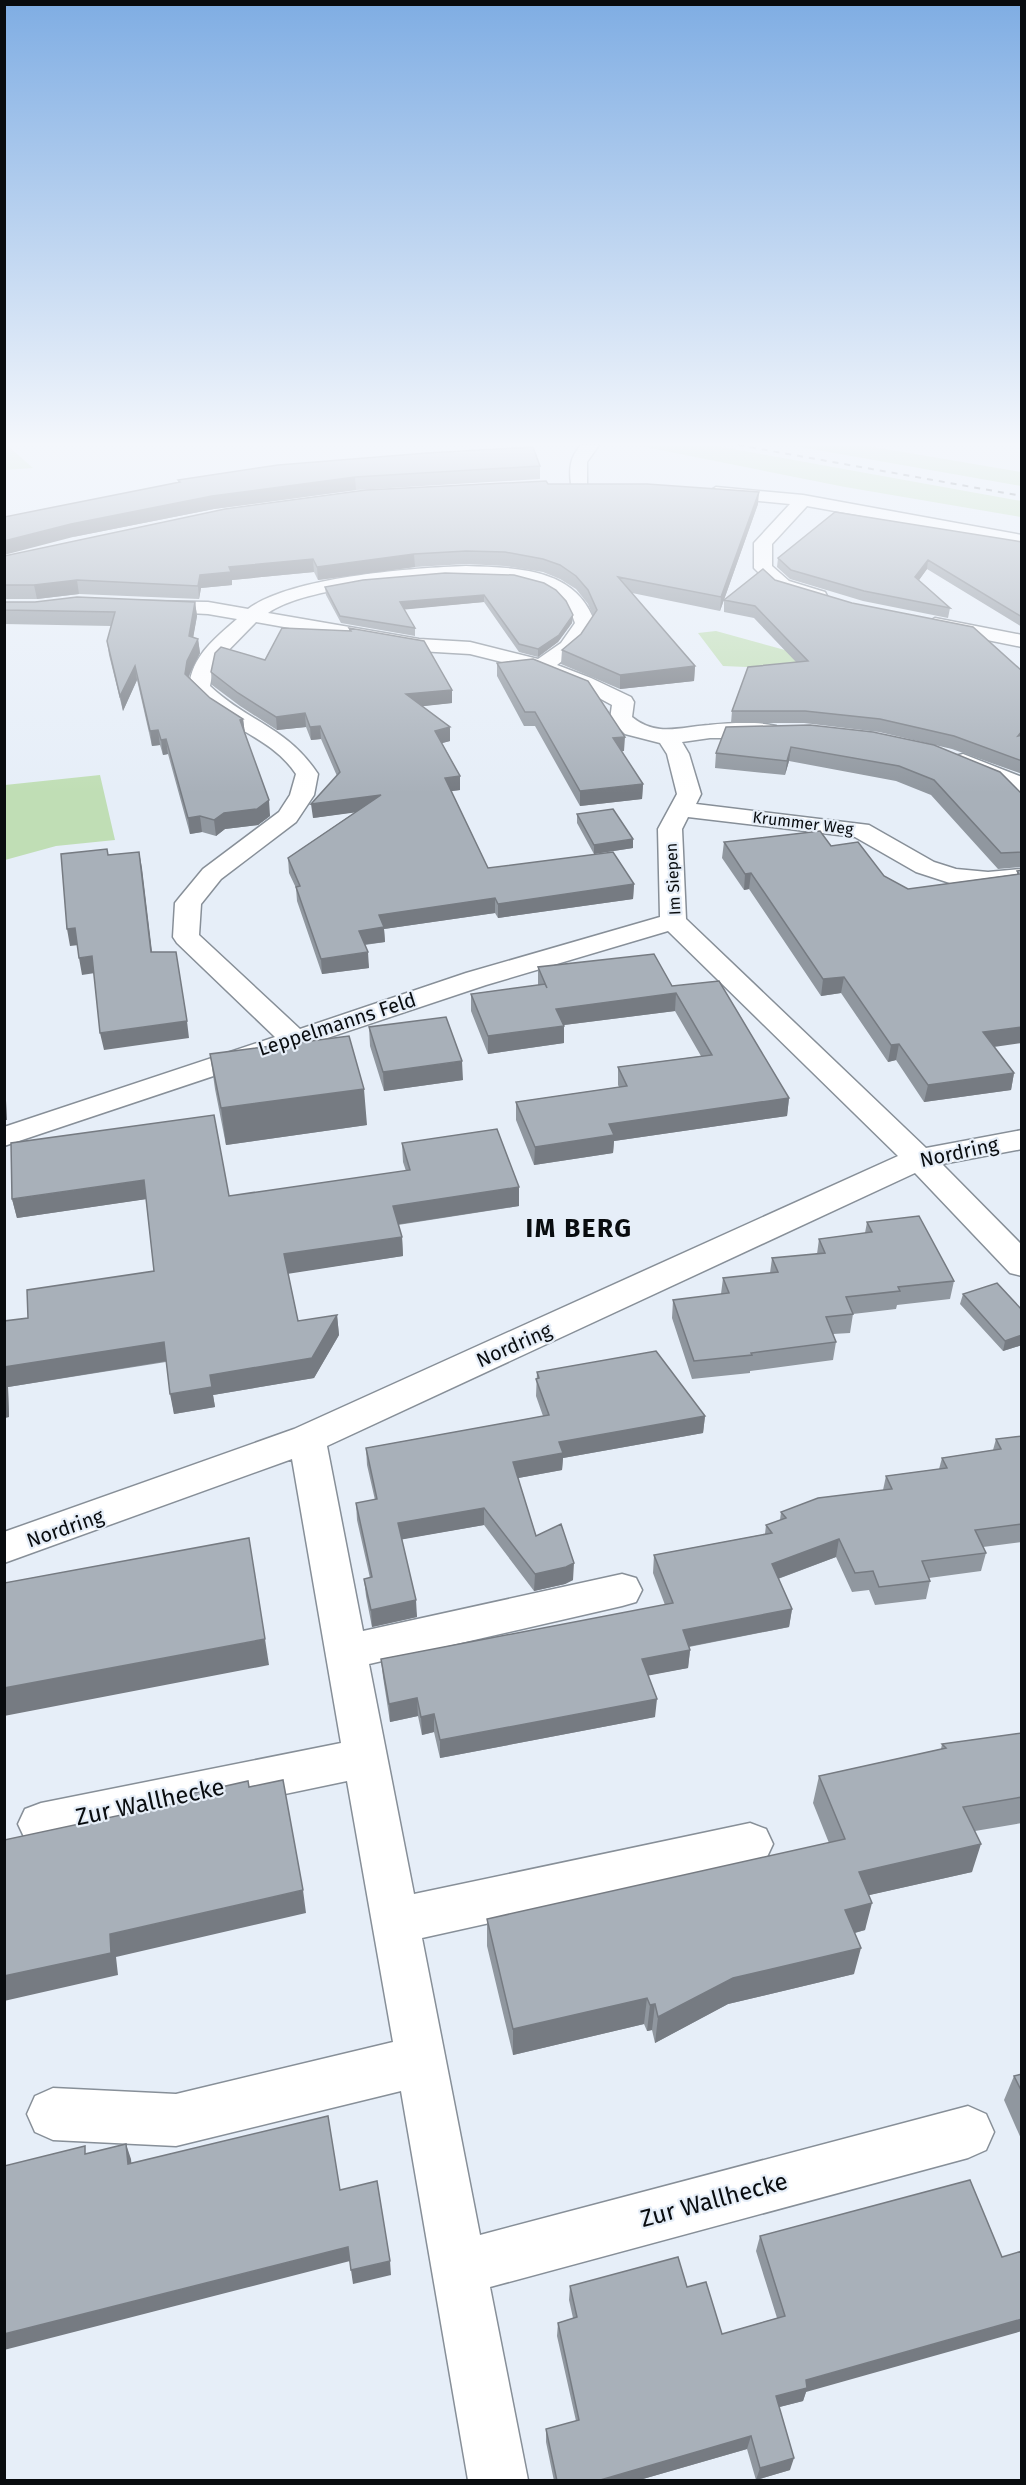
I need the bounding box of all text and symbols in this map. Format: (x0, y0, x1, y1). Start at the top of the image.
street label: Krummer Weg (751, 807, 855, 839)
street label: Im Siepen (662, 842, 684, 916)
street label: Leppelmanns Feld (255, 987, 419, 1061)
street label: Nordring (917, 1132, 1001, 1172)
district label: IM BERG (526, 1213, 632, 1244)
street label: Nordring (473, 1318, 556, 1372)
street label: Nordring (23, 1503, 107, 1552)
street label: Zur Wallhecke (73, 1773, 227, 1831)
street label: Zur Wallhecke (637, 2167, 791, 2233)

